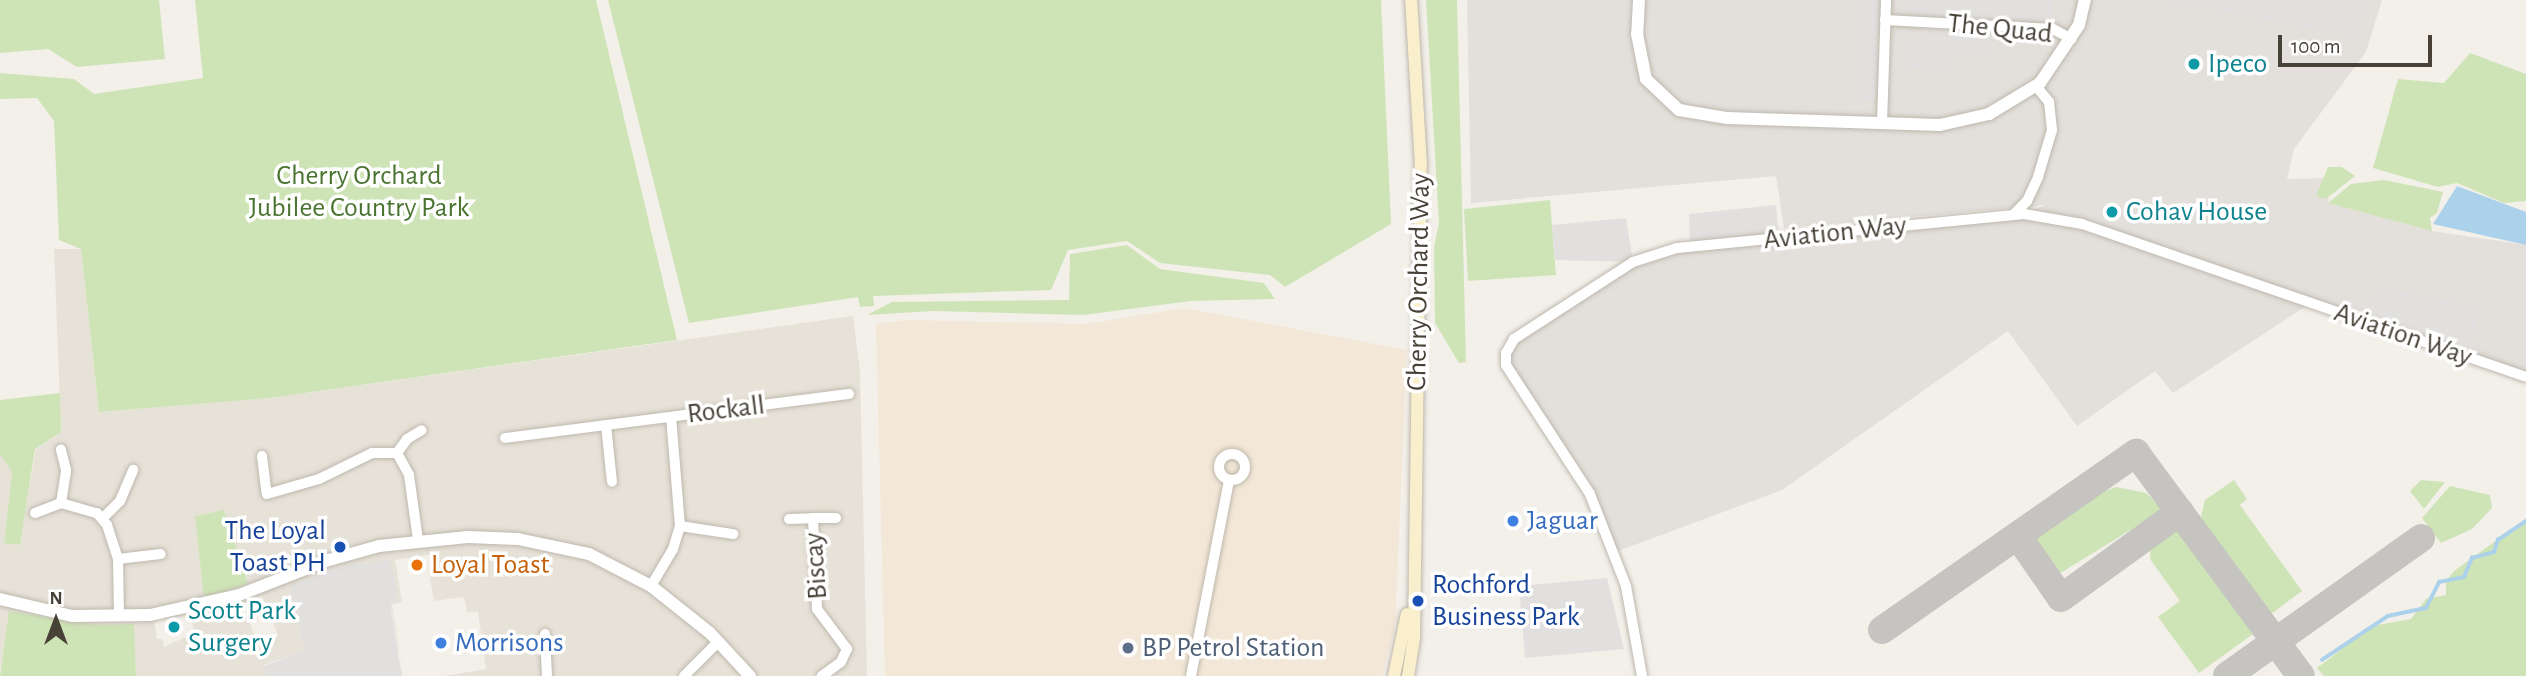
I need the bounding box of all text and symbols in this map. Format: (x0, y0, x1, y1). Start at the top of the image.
street label: The Quad (1946, 7, 2054, 51)
scale bar (2281, 21, 2435, 65)
text: 100 m (2291, 36, 2341, 57)
place label: Ipeco (2208, 47, 2267, 81)
marker: Ipeco (2186, 56, 2202, 72)
park label: Cherry Orchard Jubilee Country Park (249, 159, 469, 225)
street label: Cherry Orchard Way (1400, 173, 1438, 391)
place label: Cohav House (2126, 195, 2267, 229)
marker: Cohav House (2104, 204, 2120, 220)
street label: Aviation Way (1762, 209, 1908, 257)
street label: Aviation Way (2330, 296, 2476, 374)
street label: Rockall (685, 389, 767, 431)
place label: Jaguar (1527, 504, 1598, 538)
marker: Jaguar (1505, 513, 1521, 529)
place label: The Loyal Toast PH (225, 514, 326, 580)
street label: Biscay (797, 531, 835, 601)
marker: The Loyal Toast PH (332, 539, 348, 555)
place label: Loyal Toast (431, 548, 549, 582)
marker: Loyal Toast (409, 557, 425, 573)
place label: Rochford Business Park (1432, 568, 1579, 634)
north arrow (21, 585, 91, 655)
text: N (49, 589, 63, 608)
marker: Rochford Business Park (1410, 593, 1426, 609)
place label: Scott Park Surgery (188, 594, 296, 660)
marker: Scott Park Surgery (166, 619, 182, 635)
place label: Morrisons (455, 626, 563, 660)
place label: BP Petrol Station (1142, 631, 1324, 665)
marker: Morrisons (433, 635, 449, 651)
marker: BP Petrol Station (1120, 640, 1136, 656)

